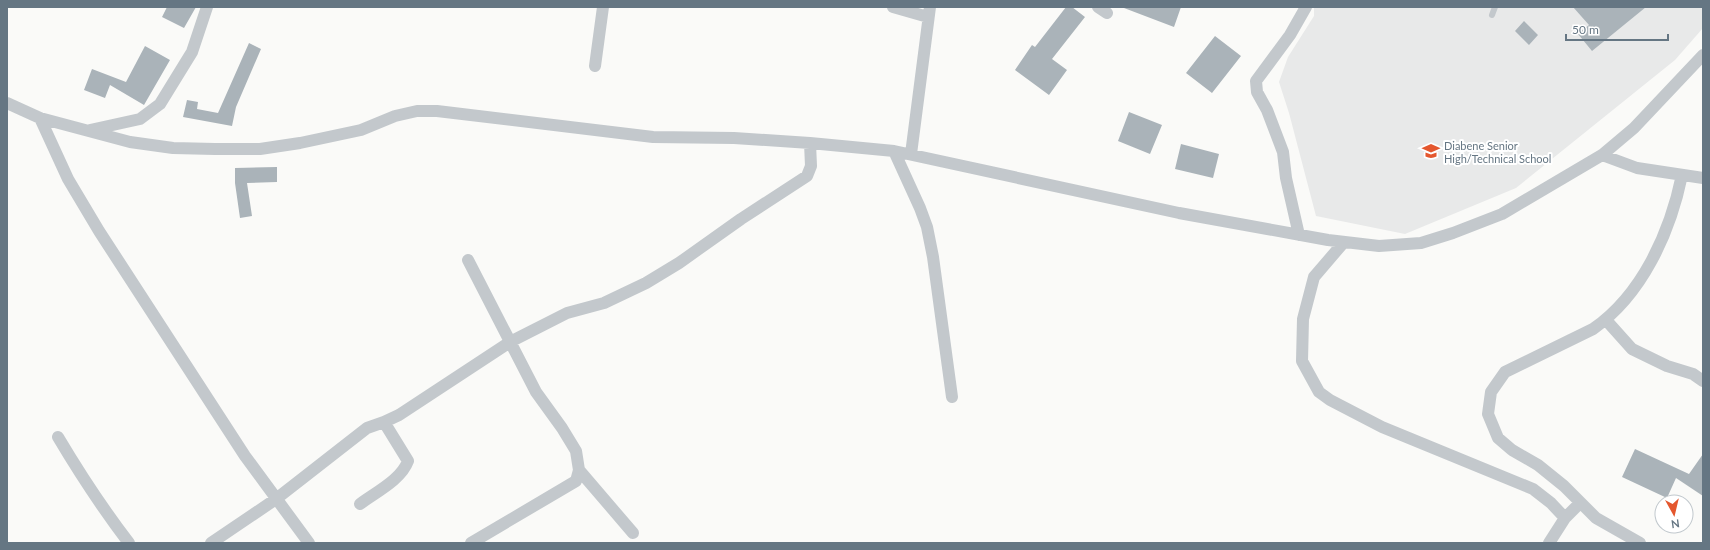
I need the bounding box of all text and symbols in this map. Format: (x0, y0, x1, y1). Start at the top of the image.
scale bar (1566, 16, 1668, 42)
text: 50 m (1572, 22, 1599, 37)
place label: Diabene Senior High/Technical School (1444, 139, 1551, 165)
school or university icon: Diabene Senior High/Technical School (1421, 141, 1441, 161)
north arrow (1654, 494, 1694, 534)
text: N (1670, 517, 1681, 531)

